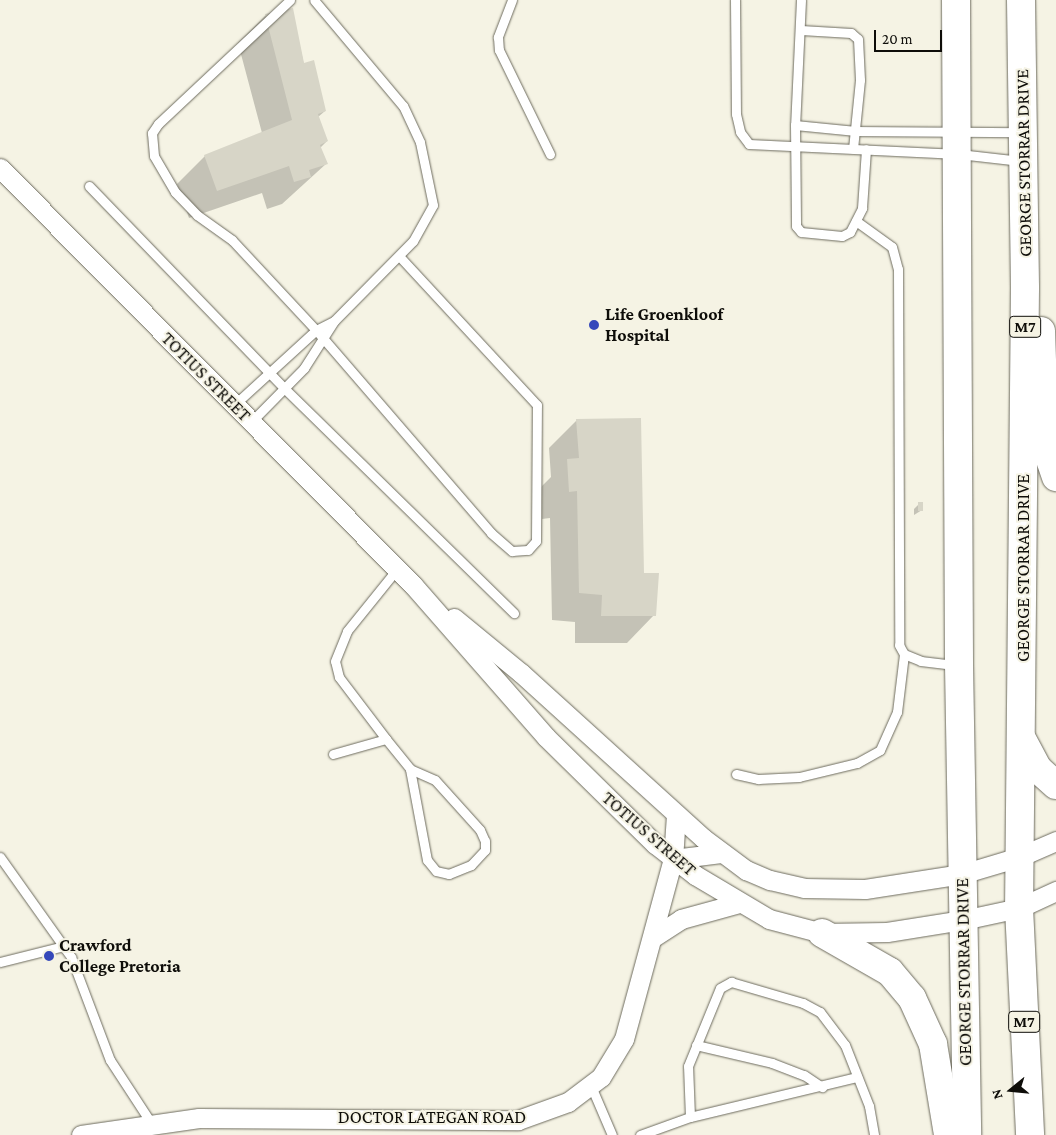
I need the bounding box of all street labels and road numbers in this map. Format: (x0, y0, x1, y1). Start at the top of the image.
street label: GEORGE STORRAR DRIVE (1012, 69, 1036, 257)
road number: M7 (1009, 314, 1041, 341)
street label: TOTIUS STREET (157, 328, 255, 426)
street label: GEORGE STORRAR DRIVE (1012, 474, 1034, 662)
street label: TOTIUS STREET (598, 787, 700, 881)
street label: GEORGE STORRAR DRIVE (952, 878, 976, 1066)
road number: M7 (1008, 1009, 1040, 1036)
street label: DOCTOR LATEGAN ROAD (338, 1106, 526, 1128)

